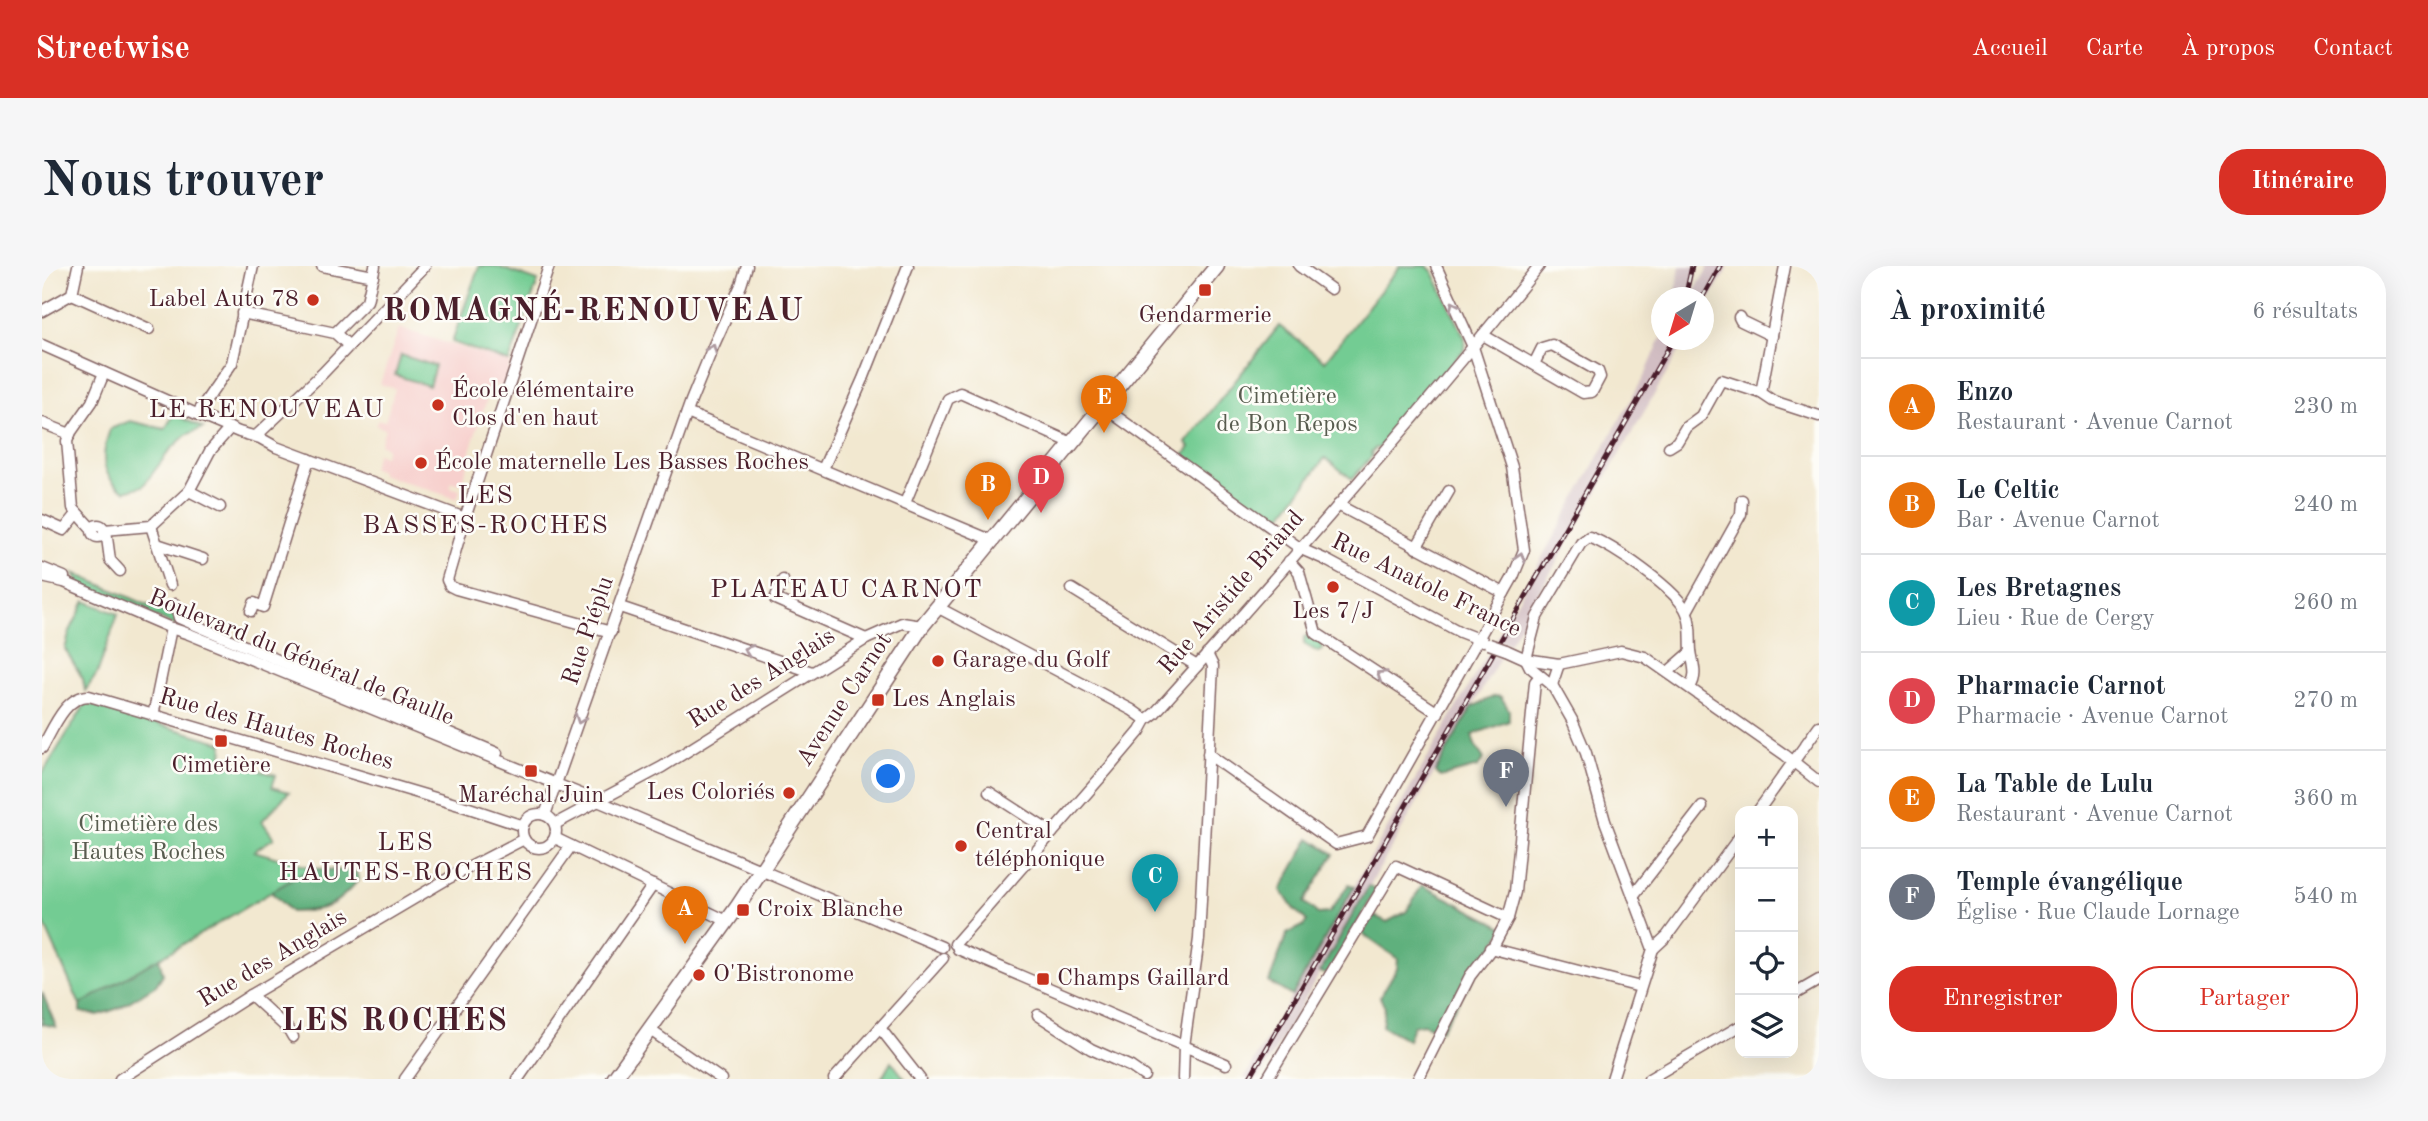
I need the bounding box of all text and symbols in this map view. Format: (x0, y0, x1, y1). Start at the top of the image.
text: Streetwise (35, 33, 190, 66)
text: Accueil (1972, 37, 2048, 61)
text: Carte (2086, 37, 2143, 61)
text: À propos (2181, 37, 2275, 61)
text: Contact (2313, 37, 2393, 61)
button: Itinéraire (2219, 149, 2386, 215)
text: Nous trouver (42, 158, 324, 207)
marker: Gendarmerie (1197, 282, 1213, 298)
north arrow (1651, 287, 1714, 350)
place label: Label Auto 78 (149, 288, 299, 312)
district label: ROMAGNÉ-RENOUVEAU (383, 289, 805, 328)
marker: Label Auto 78 (305, 292, 321, 308)
text: À proximité (1889, 296, 2046, 326)
text: 6 résultats (2252, 300, 2358, 323)
one-way arrow (1449, 301, 1463, 313)
place label: Gendarmerie (1139, 304, 1271, 328)
one-way arrow (704, 344, 718, 357)
place label: École élémentaire Clos d'en haut (452, 375, 634, 431)
pin: E (1081, 375, 1127, 433)
text: Enzo (1956, 380, 2013, 406)
park label: Cimetière de Bon Repos (1216, 385, 1358, 437)
text: A (1903, 395, 1921, 418)
text: 230 m (2293, 395, 2358, 418)
district label: LE RENOUVEAU (148, 397, 386, 423)
marker: École élémentaire Clos d'en haut (430, 397, 446, 413)
text: Restaurant · Avenue Carnot (1956, 411, 2233, 434)
place label: École maternelle Les Basses Roches (435, 447, 809, 475)
marker: École maternelle Les Basses Roches (413, 455, 429, 471)
pin: D (1018, 455, 1064, 513)
pin: B (965, 462, 1011, 520)
text: Le Celtic (1956, 478, 2060, 504)
district label: LES BASSES-ROCHES (362, 483, 610, 539)
text: B (1904, 493, 1920, 516)
text: 240 m (2293, 493, 2358, 516)
street label: Rue Aristide Briand (1155, 507, 1309, 679)
text: Bar · Avenue Carnot (1956, 509, 2160, 532)
street label: Rue Anatole France (1327, 530, 1525, 642)
one-way arrow (1512, 552, 1527, 564)
street label: Rue Piéplu (559, 573, 619, 688)
text: Les Bretagnes (1956, 576, 2121, 602)
district label: PLATEAU CARNOT (710, 577, 984, 603)
marker: Les 7/J (1325, 579, 1341, 595)
street label: Boulevard du Général de Gaulle (145, 586, 457, 730)
text: C (1904, 591, 1920, 614)
text: 260 m (2293, 591, 2358, 614)
place label: Les 7/J (1292, 600, 1374, 624)
text: Lieu · Rue de Cergy (1956, 607, 2155, 630)
street label: Rue des Anglais (684, 624, 840, 734)
street label: Avenue Carnot (793, 629, 897, 771)
one-way arrow (742, 644, 754, 658)
place label: Garage du Golf (952, 649, 1110, 673)
marker: Garage du Golf (930, 653, 946, 669)
one-way arrow (1376, 671, 1389, 684)
text: Pharmacie Carnot (1956, 674, 2165, 700)
street label: Rue des Hautes Roches (156, 685, 396, 775)
place label: Les Anglais (892, 688, 1016, 712)
text: D (1903, 689, 1921, 712)
text: 270 m (2293, 689, 2358, 712)
marker: Les Anglais (870, 692, 886, 708)
text: Pharmacie · Avenue Carnot (1956, 705, 2228, 728)
one-way arrow (574, 712, 588, 724)
marker: Cimetière (213, 733, 229, 749)
pin: F (1483, 749, 1529, 807)
place label: Cimetière (171, 754, 271, 778)
your location (871, 759, 905, 793)
marker: Maréchal Juin (523, 763, 539, 779)
text: La Table de Lulu (1956, 772, 2153, 798)
place label: Les Coloriés (647, 781, 775, 805)
place label: Maréchal Juin (458, 784, 604, 808)
marker: Les Coloriés (781, 785, 797, 801)
text: E (1904, 787, 1920, 810)
text: 360 m (2293, 787, 2358, 810)
text: Restaurant · Avenue Carnot (1956, 803, 2233, 826)
map controls (1735, 806, 1798, 1058)
button: + (1735, 806, 1798, 869)
park label: Cimetière des Hautes Roches (71, 813, 225, 865)
place label: Central téléphonique (975, 820, 1105, 872)
district label: LES HAUTES-ROCHES (278, 830, 534, 886)
marker: Central téléphonique (953, 838, 969, 854)
pin: C (1132, 854, 1178, 912)
button: − (1735, 869, 1798, 932)
text: Temple évangélique (1956, 870, 2183, 896)
text: F (1904, 885, 1920, 908)
text: 540 m (2293, 885, 2358, 908)
pin: A (662, 886, 708, 944)
place label: Croix Blanche (757, 898, 903, 922)
text: Église · Rue Claude Lornage (1956, 901, 2240, 924)
marker: Croix Blanche (735, 902, 751, 918)
street label: Rue des Anglais (195, 905, 351, 1013)
button: locate (1735, 932, 1798, 995)
place label: O'Bistronome (713, 963, 854, 987)
button: Enregistrer (1889, 966, 2117, 1032)
button: Partager (2131, 966, 2358, 1032)
marker: O'Bistronome (691, 967, 707, 983)
place label: Champs Gaillard (1057, 967, 1229, 991)
marker: Champs Gaillard (1035, 971, 1051, 987)
button: layers (1735, 995, 1798, 1058)
district label: LES ROCHES (281, 1006, 509, 1038)

